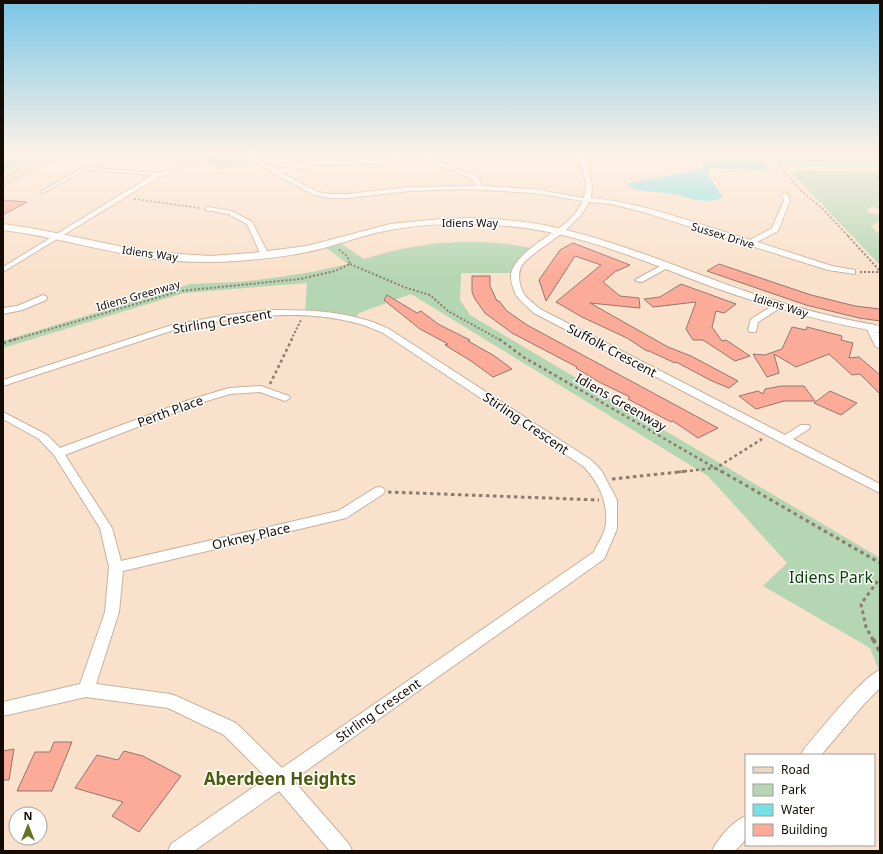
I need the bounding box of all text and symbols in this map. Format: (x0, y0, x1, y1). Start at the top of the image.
street label: Idiens Way (442, 215, 499, 230)
street label: Sussex Drive (690, 218, 756, 252)
street label: Idiens Way (121, 242, 179, 264)
street label: Idiens Greenway (94, 276, 182, 314)
street label: Idiens Way (752, 290, 810, 321)
street label: Stirling Crescent (171, 304, 273, 338)
street label: Suffolk Crescent (564, 319, 660, 381)
street label: Idiens Greenway (572, 369, 670, 436)
street label: Stirling Crescent (480, 388, 573, 459)
street label: Perth Place (135, 391, 205, 431)
street label: Orkney Place (210, 518, 292, 554)
park label: Idiens Park (789, 566, 873, 588)
street label: Stirling Crescent (332, 674, 424, 746)
legend (745, 754, 875, 846)
text: Road (781, 761, 810, 778)
district label: Aberdeen Heights (204, 767, 356, 790)
text: Park (781, 781, 807, 798)
text: Water (781, 801, 815, 818)
north arrow (8, 806, 48, 846)
text: N (24, 808, 32, 823)
text: Building (781, 821, 828, 838)

